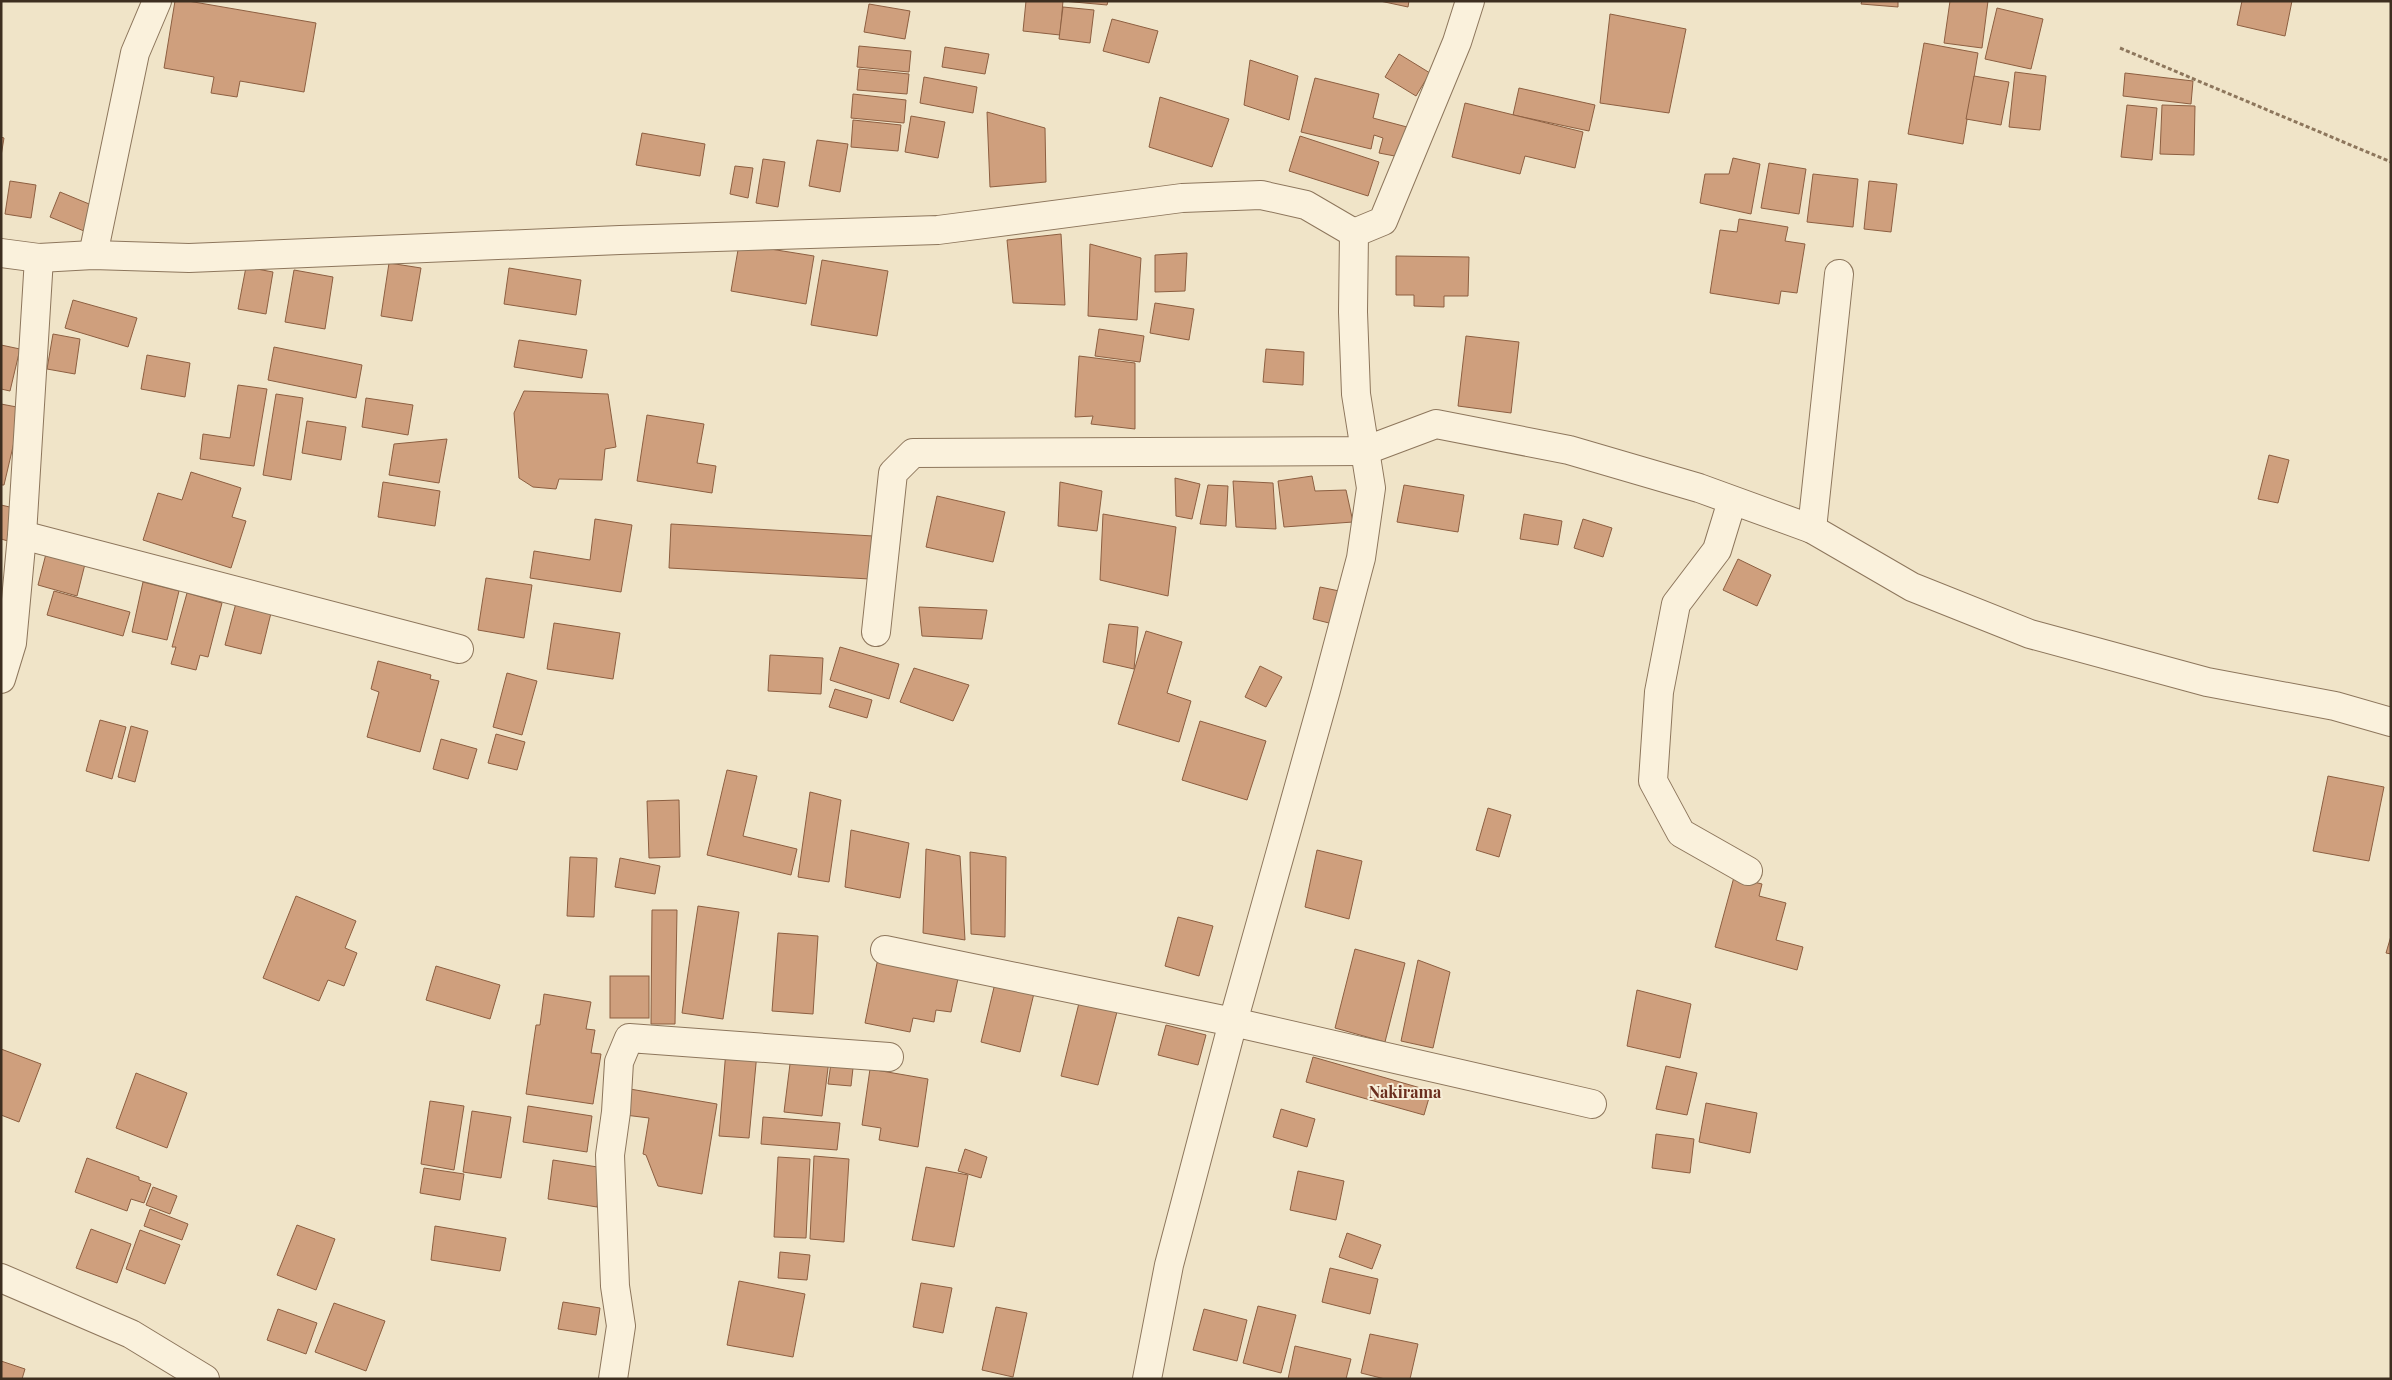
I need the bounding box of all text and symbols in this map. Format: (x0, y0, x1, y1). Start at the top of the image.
district label: Nakirama (1369, 1081, 1442, 1102)

